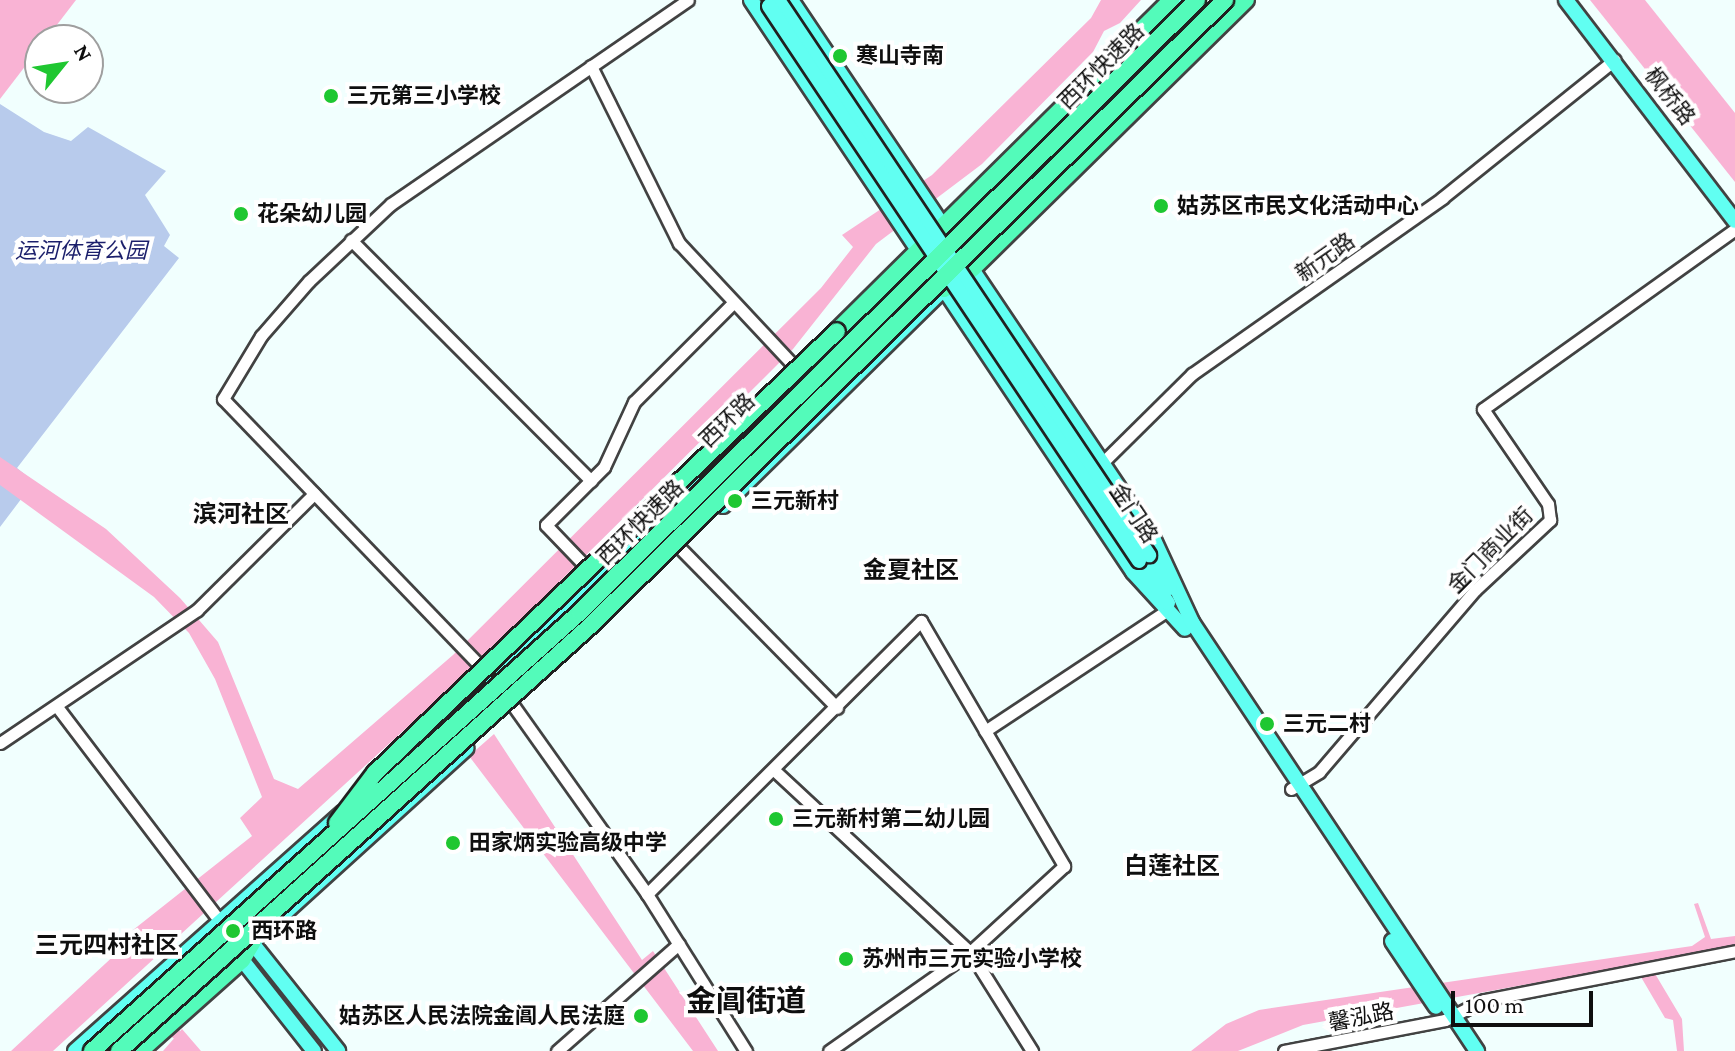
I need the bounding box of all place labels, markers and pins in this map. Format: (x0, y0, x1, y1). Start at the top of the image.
place label: 寒山寺南 (856, 43, 944, 69)
marker: 寒山寺南 (831, 47, 849, 65)
place label: 三元第三小学校 (347, 83, 501, 109)
marker: 三元第三小学校 (322, 87, 340, 105)
place label: 姑苏区市民文化活动中心 (1177, 193, 1419, 219)
marker: 姑苏区市民文化活动中心 (1152, 197, 1170, 215)
place label: 花朵幼儿园 (257, 201, 367, 227)
marker: 花朵幼儿园 (232, 205, 250, 223)
place label: 三元新村 (751, 488, 839, 514)
marker: 三元新村 (726, 492, 744, 510)
place label: 三元二村 (1283, 711, 1371, 737)
marker: 三元二村 (1258, 715, 1276, 733)
place label: 三元新村第二幼儿园 (792, 806, 990, 832)
marker: 三元新村第二幼儿园 (767, 810, 785, 828)
place label: 田家炳实验高级中学 (469, 830, 667, 856)
marker: 田家炳实验高级中学 (444, 834, 462, 852)
place label: 西环路 (251, 918, 317, 944)
marker: 西环路 (222, 920, 244, 942)
place label: 苏州市三元实验小学校 (862, 946, 1082, 972)
marker: 苏州市三元实验小学校 (837, 950, 855, 968)
place label: 姑苏区人民法院金阊人民法庭 (339, 1003, 625, 1029)
marker: 姑苏区人民法院金阊人民法庭 (632, 1007, 650, 1025)

